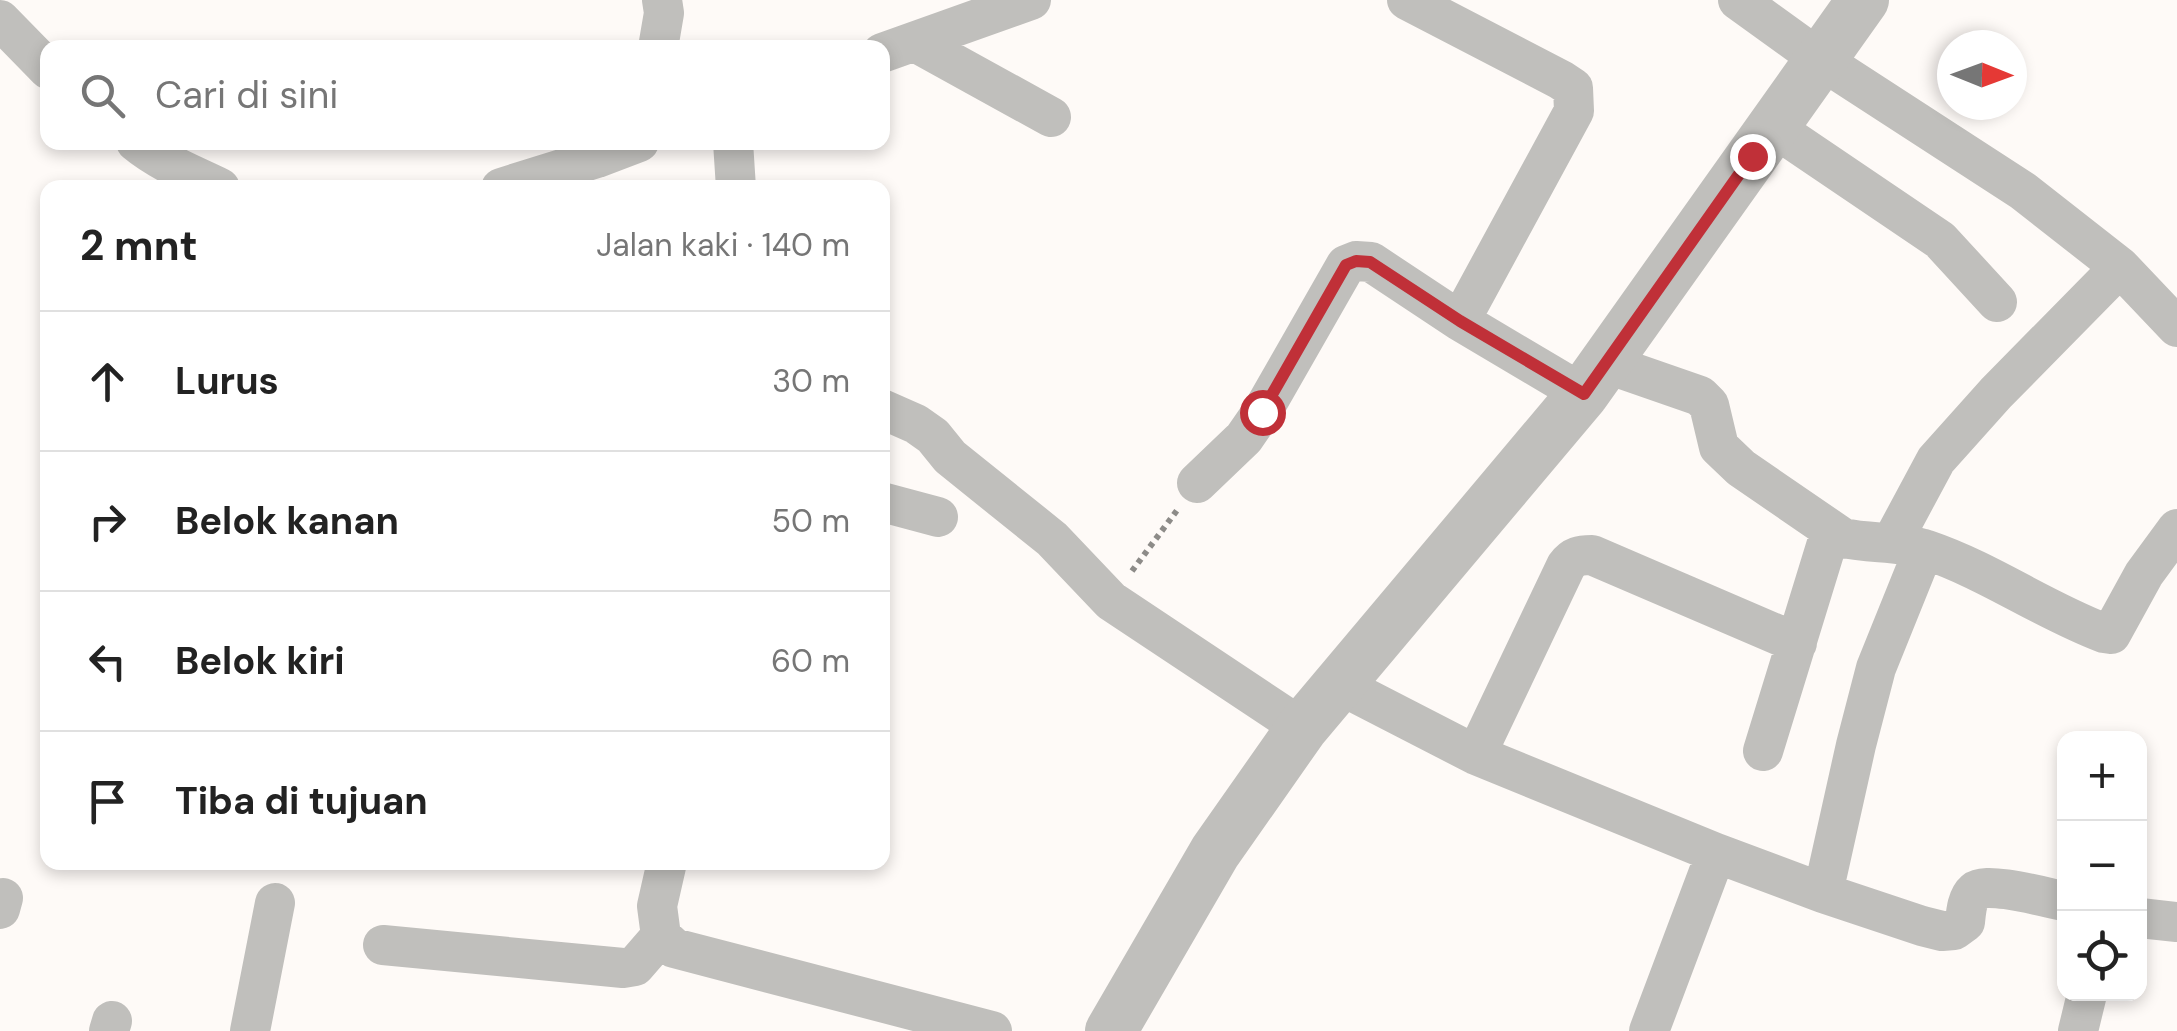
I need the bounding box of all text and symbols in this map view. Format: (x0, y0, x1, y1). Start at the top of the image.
north arrow (1937, 30, 2027, 120)
search box (40, 40, 890, 150)
icon: search (75, 68, 130, 123)
text: Cari di sini (155, 70, 338, 120)
route end (1730, 134, 1776, 180)
text: 2 mnt (80, 218, 198, 273)
text: Jalan kaki · 140 m (596, 224, 850, 266)
icon: ahead (80, 354, 135, 409)
text: Lurus (175, 356, 279, 406)
text: 30 m (772, 360, 850, 402)
route start (1240, 390, 1286, 436)
icon: right (80, 494, 135, 549)
text: Belok kanan (175, 496, 399, 546)
text: 50 m (772, 500, 850, 542)
icon: left (80, 634, 135, 689)
text: Belok kiri (175, 636, 345, 686)
text: 60 m (771, 640, 850, 682)
map controls (2057, 731, 2147, 1001)
button: + (2057, 731, 2147, 821)
icon: arrive (80, 774, 135, 829)
text: Tiba di tujuan (175, 776, 428, 826)
button: − (2057, 821, 2147, 911)
button: locate (2057, 911, 2147, 1001)

